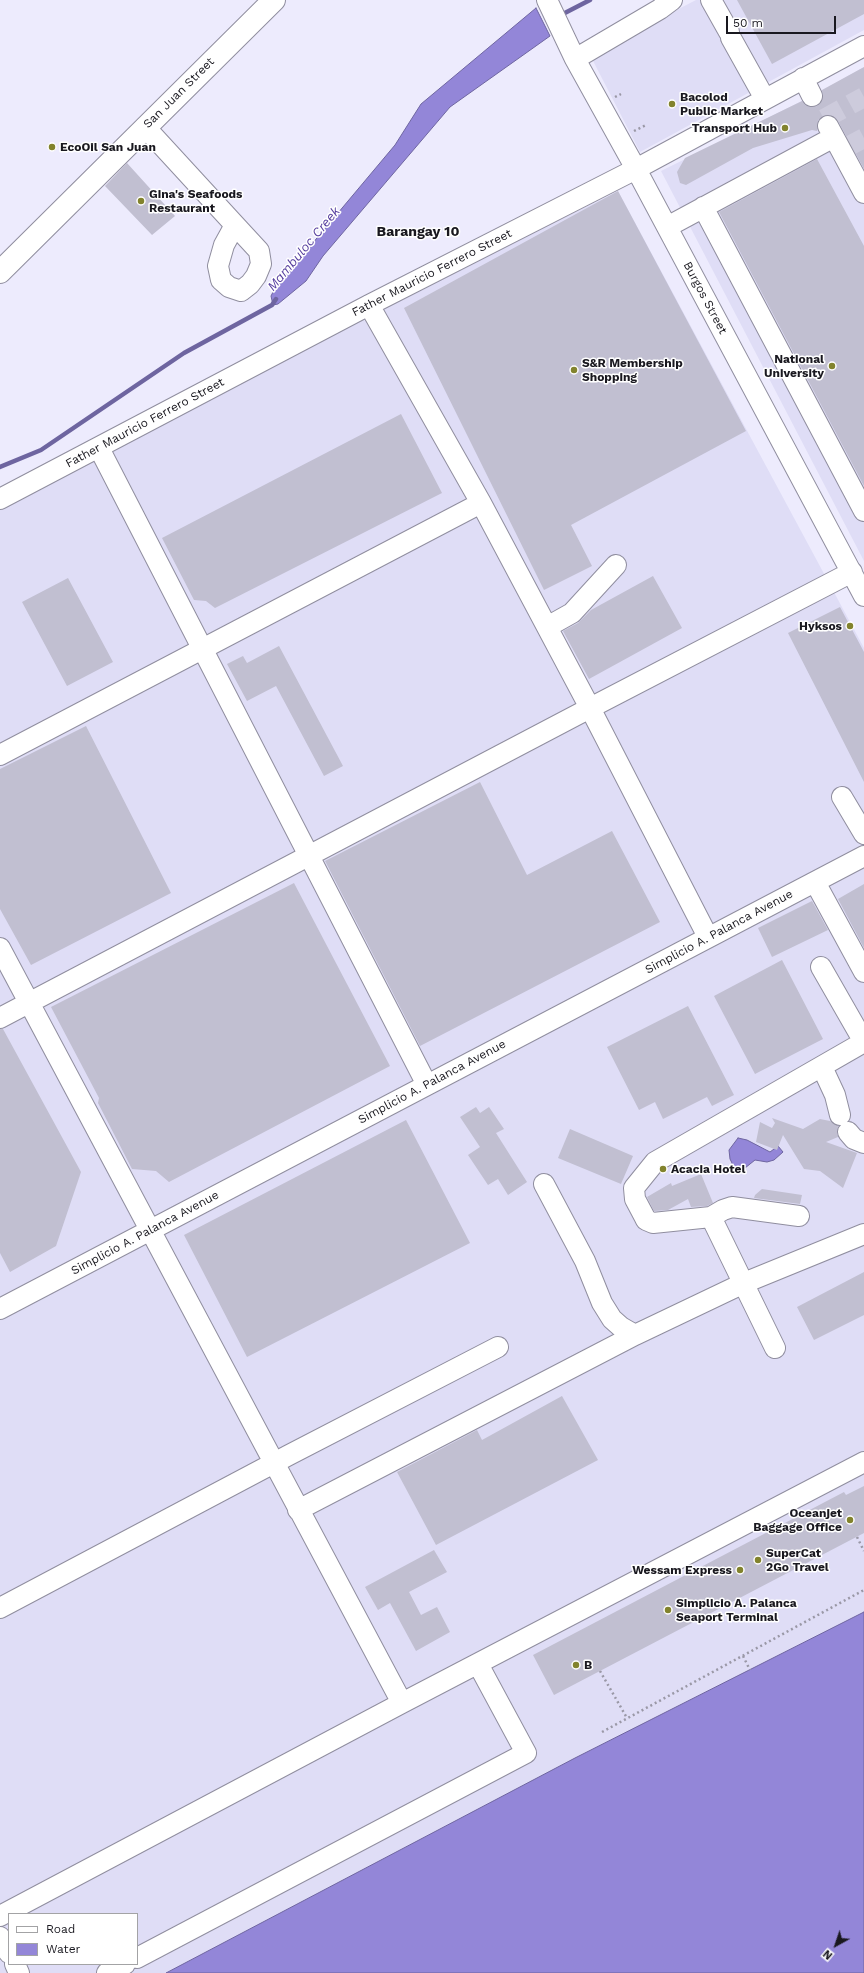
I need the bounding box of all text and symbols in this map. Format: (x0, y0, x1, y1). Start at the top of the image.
scale bar (728, 8, 838, 34)
text: 50 m (733, 16, 763, 30)
street label: San Juan Street (141, 55, 217, 131)
place label: Bacolod Public Market (680, 90, 763, 118)
marker: Bacolod Public Market (667, 99, 677, 109)
place label: Transport Hub (692, 121, 777, 135)
marker: Transport Hub (780, 123, 790, 133)
place label: EcoOil San Juan (60, 140, 156, 154)
marker: EcoOil San Juan (47, 142, 57, 152)
place label: Gina's Seafoods Restaurant (149, 187, 242, 215)
marker: Gina's Seafoods Restaurant (136, 196, 146, 206)
water label: Mambuloc Creek (264, 204, 344, 294)
district label: Barangay 10 (377, 224, 459, 240)
street label: Father Mauricio Ferrero Street (350, 226, 514, 320)
street label: Burgos Street (680, 259, 730, 337)
place label: National University (764, 352, 824, 380)
place label: S&R Membership Shopping (582, 356, 683, 384)
marker: National University (827, 361, 837, 371)
marker: S&R Membership Shopping (569, 365, 579, 375)
street label: Father Mauricio Ferrero Street (63, 375, 227, 471)
place label: Hyksos (799, 619, 842, 633)
marker: Hyksos (845, 621, 855, 631)
street label: Simplicio A. Palanca Avenue (643, 887, 795, 977)
street label: Simplicio A. Palanca Avenue (356, 1037, 508, 1127)
place label: Acacia Hotel (671, 1162, 745, 1176)
marker: Acacia Hotel (658, 1164, 668, 1174)
street label: Simplicio A. Palanca Avenue (69, 1188, 221, 1278)
place label: Oceanjet Baggage Office (753, 1506, 842, 1534)
marker: Oceanjet Baggage Office (845, 1515, 855, 1525)
place label: SuperCat 2Go Travel (766, 1546, 829, 1574)
marker: SuperCat 2Go Travel (753, 1555, 763, 1565)
place label: Wessam Express (632, 1563, 732, 1577)
marker: Wessam Express (735, 1565, 745, 1575)
place label: Simplicio A. Palanca Seaport Terminal (676, 1596, 797, 1624)
marker: Simplicio A. Palanca Seaport Terminal (663, 1605, 673, 1615)
place label: B (584, 1658, 592, 1672)
marker: B (571, 1660, 581, 1670)
legend (8, 1913, 138, 1965)
text: Road (46, 1922, 75, 1936)
north arrow (816, 1925, 856, 1965)
text: Water (46, 1942, 80, 1956)
text: N (821, 1947, 835, 1962)

